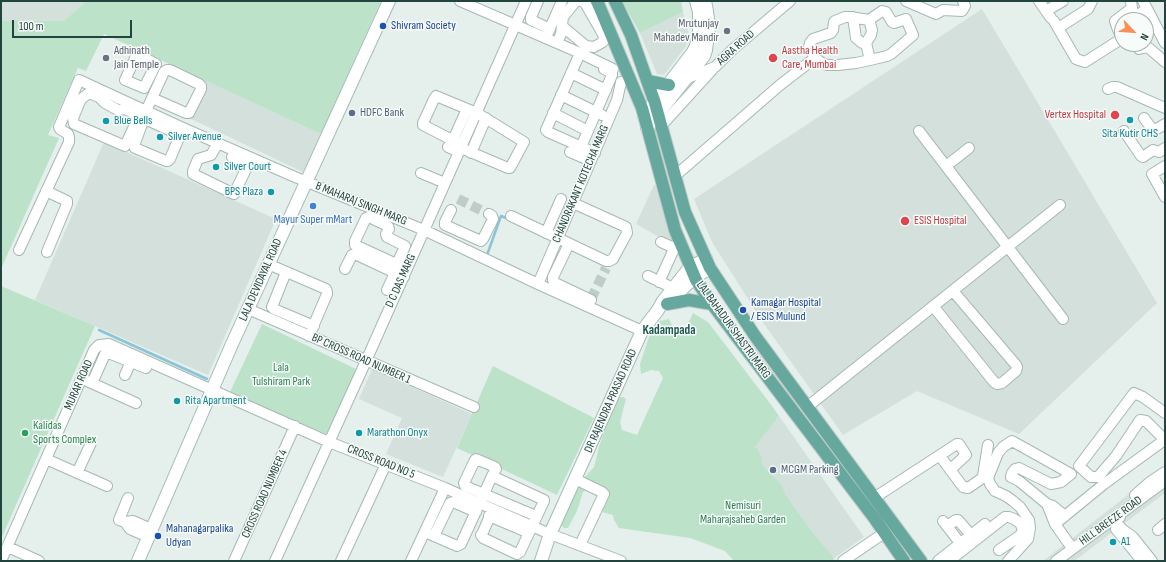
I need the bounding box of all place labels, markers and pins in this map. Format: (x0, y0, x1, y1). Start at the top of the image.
place label: Mrutunjay Mahadev Mandir (654, 17, 719, 45)
place label: Shivram Society (391, 19, 456, 33)
marker: Shivram Society (378, 21, 388, 31)
marker: Mrutunjay Mahadev Mandir (722, 26, 732, 36)
place label: Adhinath Jain Temple (114, 44, 159, 72)
place label: Aastha Health Care, Mumbai (782, 44, 838, 72)
marker: Aastha Health Care, Mumbai (767, 52, 779, 64)
marker: Adhinath Jain Temple (101, 53, 111, 63)
place label: HDFC Bank (360, 106, 404, 120)
marker: HDFC Bank (347, 108, 357, 118)
place label: Vertex Hospital (1045, 108, 1106, 122)
marker: Vertex Hospital (1109, 109, 1121, 121)
place label: Blue Bells (114, 114, 152, 128)
marker: Sita Kutir CHS (1125, 115, 1135, 125)
marker: Blue Bells (101, 116, 111, 126)
place label: Sita Kutir CHS (1102, 127, 1158, 141)
place label: Silver Avenue (168, 130, 222, 144)
marker: Silver Avenue (155, 132, 165, 142)
place label: Silver Court (224, 160, 271, 174)
marker: Silver Court (211, 162, 221, 172)
place label: BPS Plaza (225, 185, 263, 199)
marker: BPS Plaza (266, 187, 276, 197)
marker: Mayur Super mMart (308, 201, 318, 211)
place label: Mayur Super mMart (274, 213, 352, 227)
place label: ESIS Hospital (914, 214, 967, 228)
marker: ESIS Hospital (899, 215, 911, 227)
place label: Kamagar Hospital / ESIS Mulund (751, 296, 821, 324)
marker: Kamagar Hospital / ESIS Mulund (738, 305, 748, 315)
place label: Rita Apartment (185, 394, 246, 408)
marker: Rita Apartment (172, 396, 182, 406)
place label: Kalidas Sports Complex (33, 419, 96, 447)
place label: Marathon Onyx (367, 426, 428, 440)
marker: Kalidas Sports Complex (20, 428, 30, 438)
marker: Marathon Onyx (354, 428, 364, 438)
place label: MCGM Parking (781, 463, 839, 477)
marker: MCGM Parking (768, 465, 778, 475)
place label: Mahanagarpalika Udyan (166, 522, 233, 550)
marker: Mahanagarpalika Udyan (153, 531, 163, 541)
place label: A1 (1121, 535, 1130, 549)
marker: A1 (1108, 537, 1118, 547)

